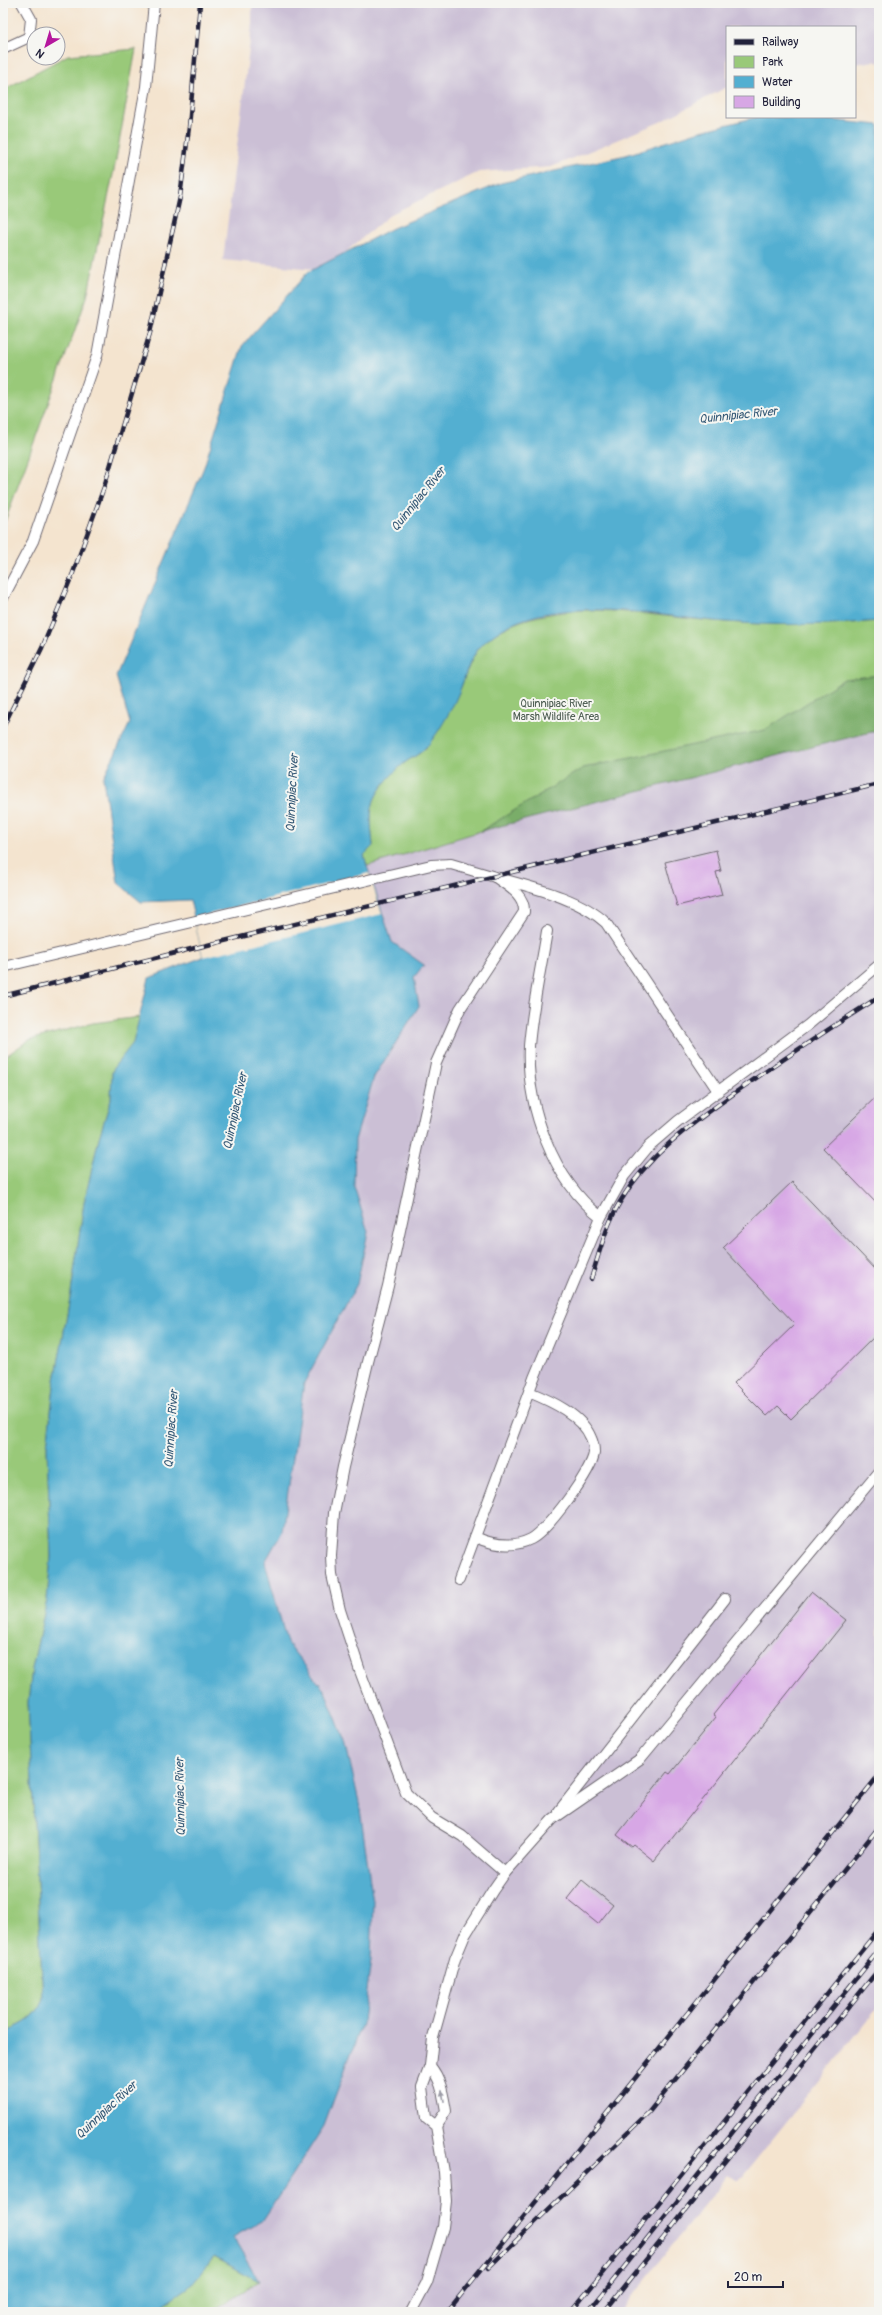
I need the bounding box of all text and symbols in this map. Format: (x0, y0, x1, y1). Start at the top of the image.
north arrow (26, 26, 66, 66)
legend (726, 26, 856, 118)
text: Railway (762, 35, 798, 50)
text: N (33, 46, 47, 61)
text: Park (762, 55, 783, 70)
text: Water (762, 75, 793, 90)
text: Building (762, 95, 801, 110)
water label: Quinnipiac River (698, 404, 779, 427)
water label: Quinnipiac River (388, 463, 450, 534)
park label: Quinnipiac River Marsh Wildlife Area (513, 697, 599, 723)
water label: Quinnipiac River (283, 752, 302, 832)
water label: Quinnipiac River (220, 1070, 251, 1151)
water label: Quinnipiac River (161, 1388, 182, 1469)
water label: Quinnipiac River (172, 1756, 189, 1836)
water label: Quinnipiac River (73, 2077, 141, 2143)
one-way arrow (440, 2090, 446, 2102)
scale bar (728, 2263, 783, 2289)
text: 20 m (734, 2270, 763, 2285)

